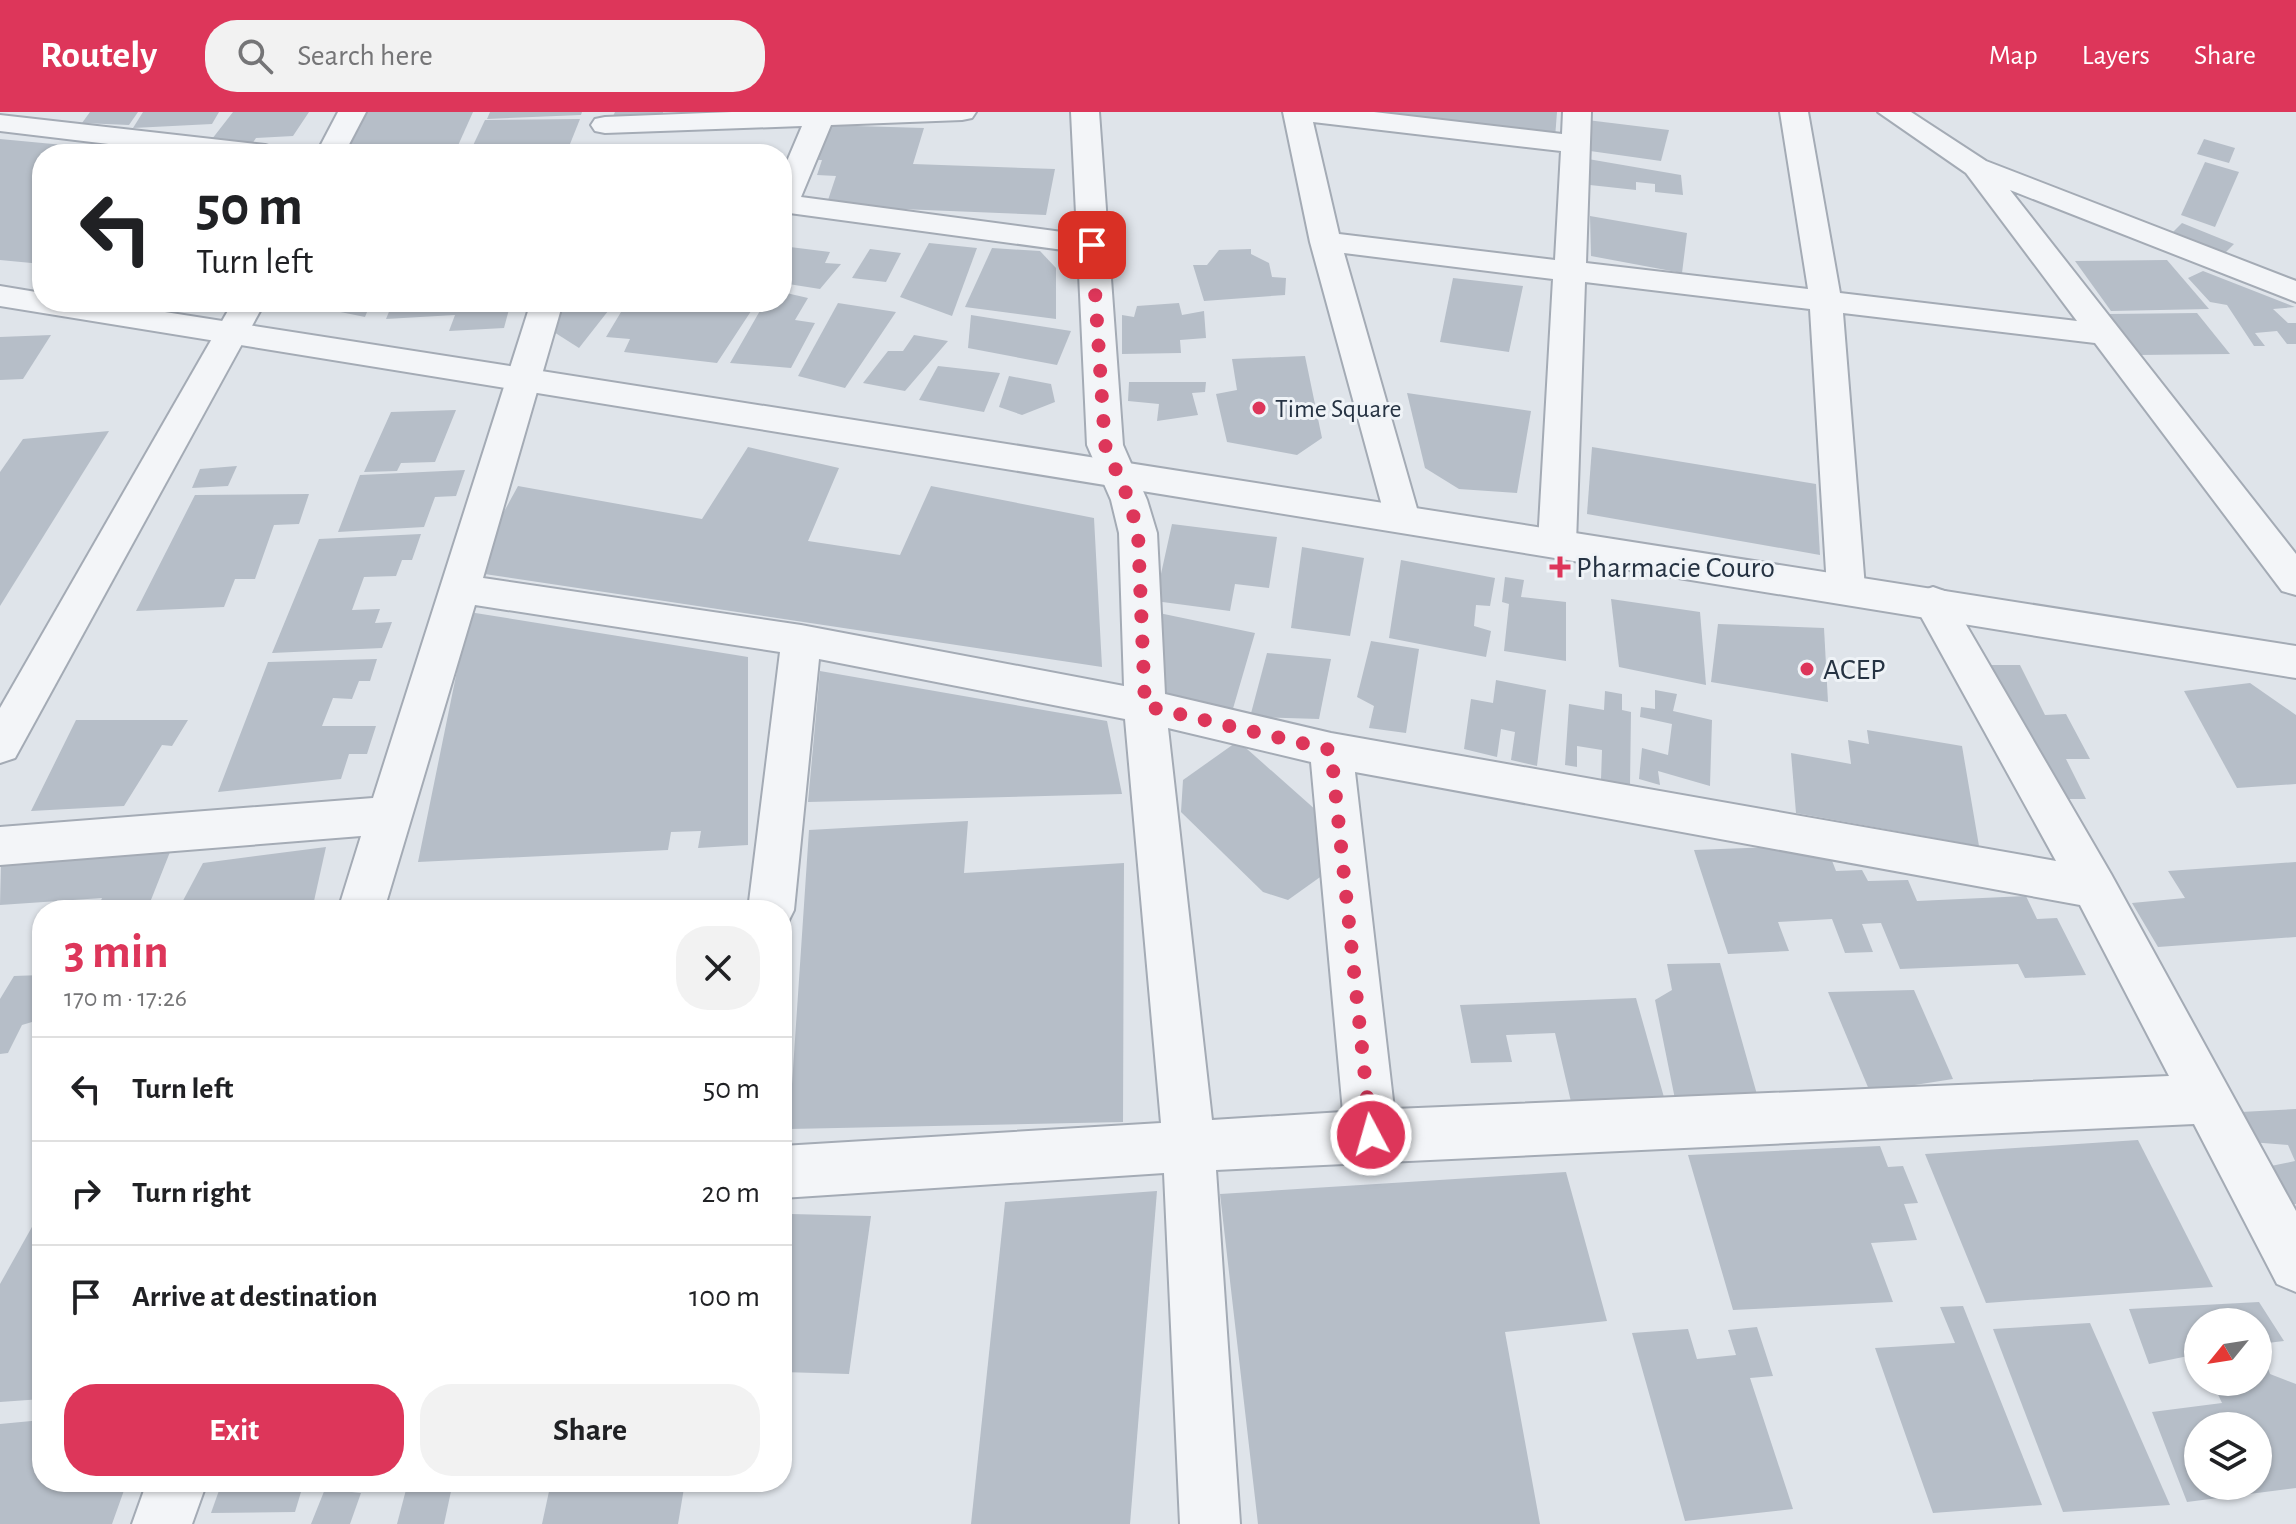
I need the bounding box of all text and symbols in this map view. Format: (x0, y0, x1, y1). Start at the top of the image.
search box (205, 20, 765, 92)
icon: search (233, 34, 277, 78)
text: Routely (40, 37, 157, 75)
text: Search here (297, 41, 433, 71)
text: Map (1989, 42, 2038, 70)
text: Layers (2082, 42, 2150, 70)
text: Share (2194, 42, 2256, 70)
icon: left (64, 176, 168, 280)
text: 50 m (196, 179, 303, 235)
pin (1058, 211, 1126, 279)
icon: arrive (1070, 223, 1114, 267)
text: Turn left (196, 244, 313, 280)
place label: Time Square (1275, 396, 1402, 422)
marker: Time Square (1250, 399, 1268, 417)
place label: Pharmacie Couro (1576, 553, 1775, 583)
marker: Pharmacie Couro (1551, 558, 1569, 576)
place label: ACEP (1823, 655, 1886, 685)
marker: ACEP (1798, 660, 1816, 678)
button: close (676, 926, 760, 1010)
text: 3 min (64, 929, 169, 977)
text: 170 m · 17:26 (64, 985, 187, 1011)
icon: left (64, 1067, 108, 1111)
text: Turn left (132, 1074, 233, 1104)
text: 50 m (703, 1074, 760, 1104)
position arrow (1329, 1093, 1413, 1177)
icon: right (64, 1171, 108, 1215)
text: Turn right (132, 1178, 251, 1208)
text: 20 m (702, 1178, 760, 1208)
icon: arrive (64, 1275, 108, 1319)
text: Arrive at destination (132, 1282, 378, 1312)
text: 100 m (689, 1282, 760, 1312)
north arrow (2184, 1308, 2272, 1396)
map controls (2184, 1308, 2272, 1500)
button: Exit (64, 1384, 404, 1476)
button: Share (420, 1384, 760, 1476)
button: layers (2184, 1412, 2272, 1500)

